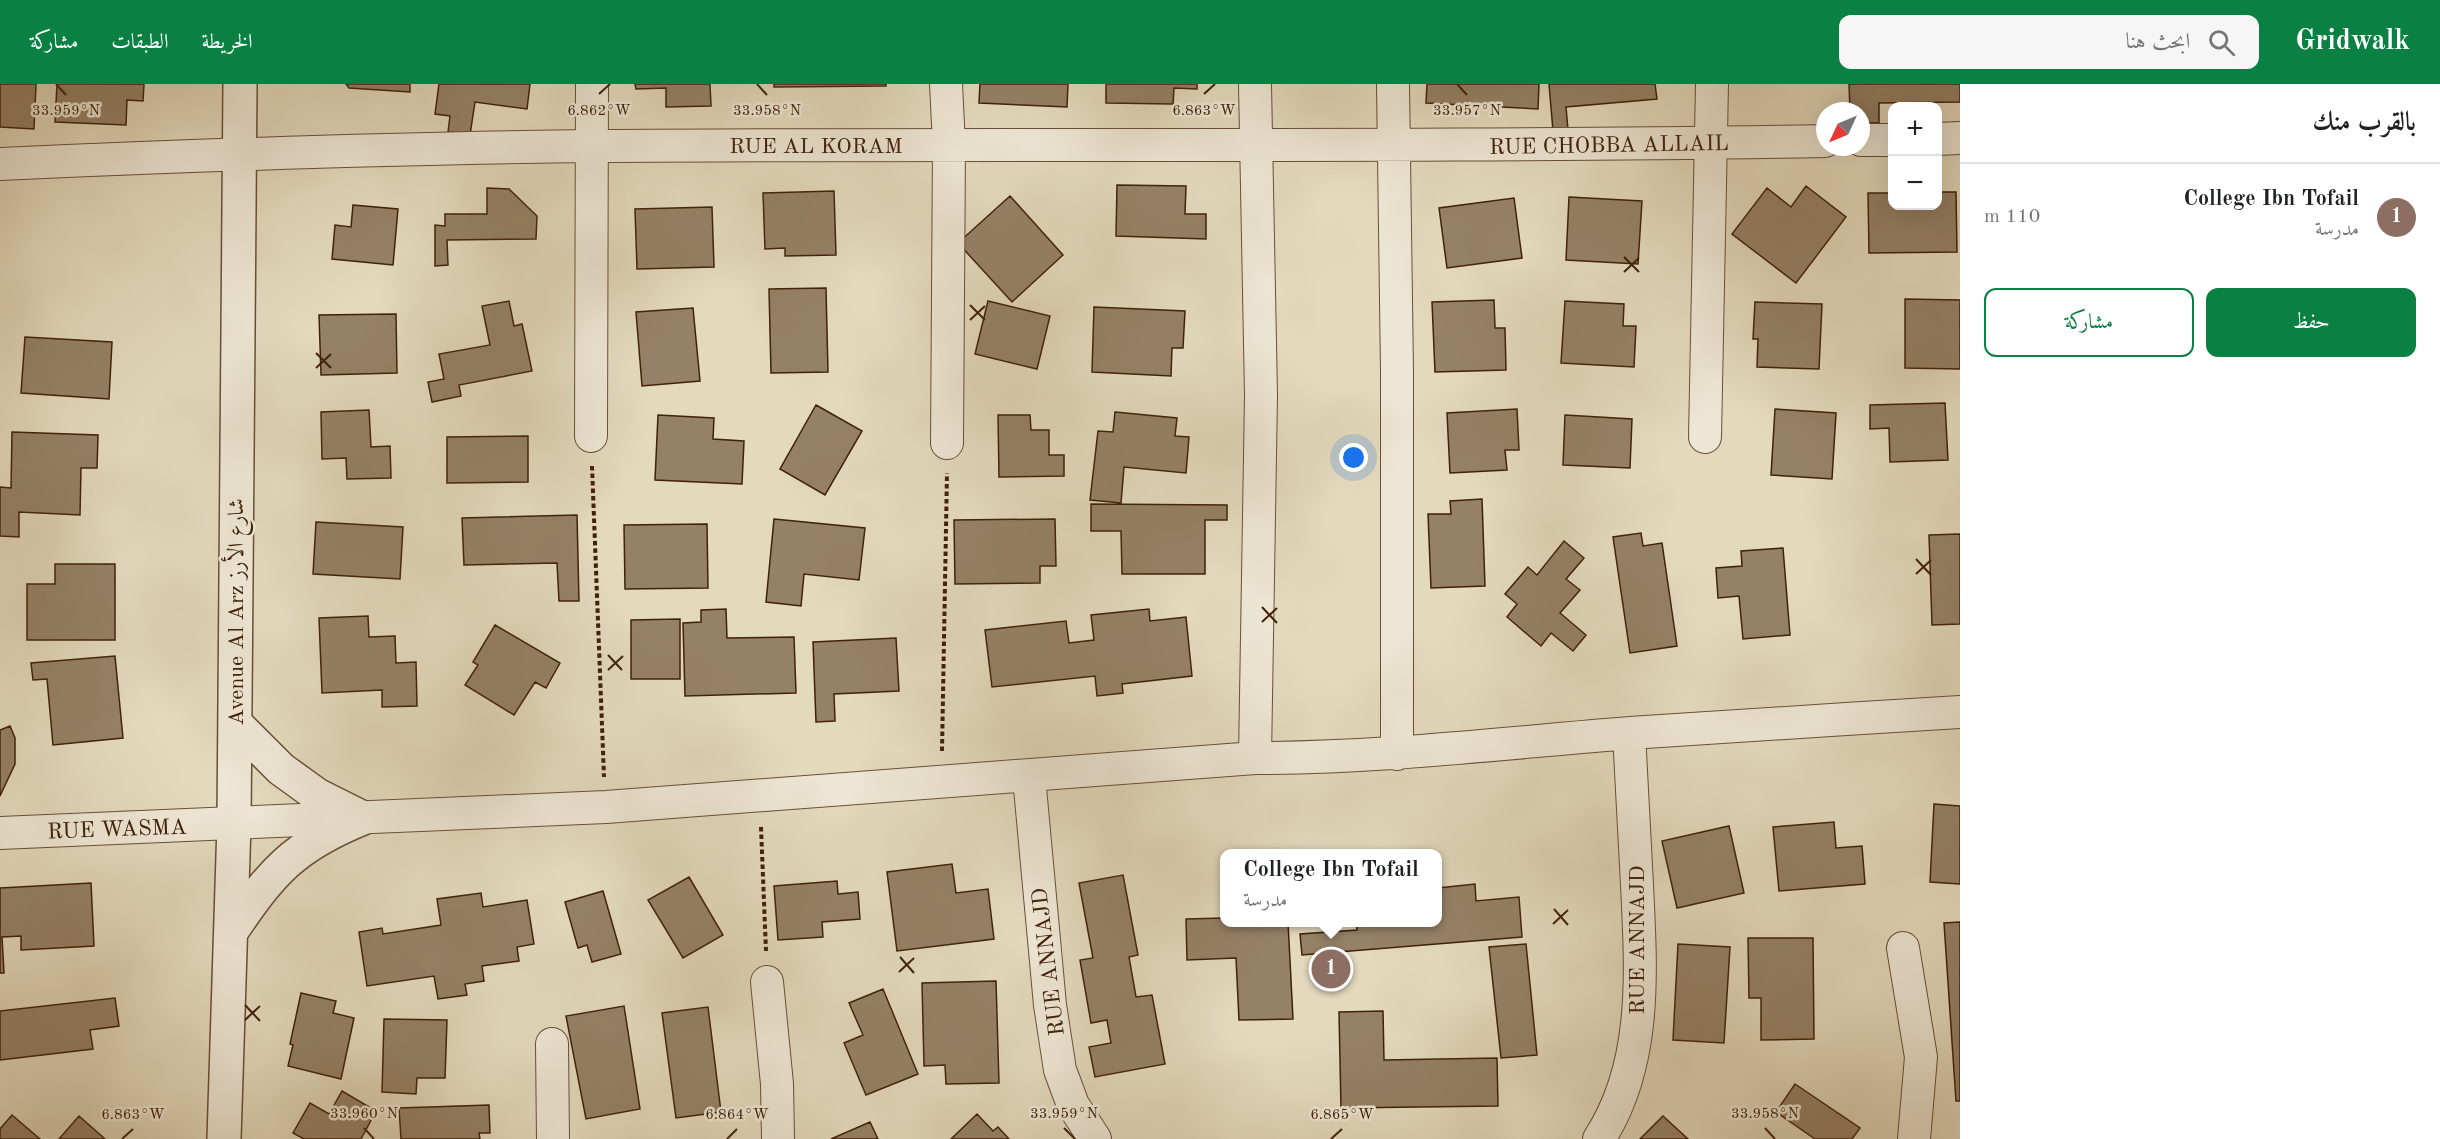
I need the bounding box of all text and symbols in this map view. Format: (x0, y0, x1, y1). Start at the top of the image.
search box (1839, 15, 2259, 69)
icon: search (2205, 26, 2238, 59)
text: Gridwalk (2295, 28, 2410, 56)
text: ابحث هنا (2125, 31, 2190, 53)
text: مشاركة (30, 32, 78, 53)
text: الطبقات (111, 32, 168, 53)
text: الخريطة (201, 32, 253, 53)
north arrow (1816, 102, 1870, 156)
map controls (1888, 102, 1942, 210)
button: + (1888, 102, 1942, 156)
text: 33.959°N (32, 104, 100, 119)
text: 6.862°W (567, 104, 631, 119)
text: 33.958°N (733, 104, 801, 119)
text: 6.863°W (1172, 104, 1236, 119)
text: 33.957°N (1433, 104, 1501, 119)
text: بالقرب منك (2313, 110, 2416, 136)
street label: RUE CHOBBA ALLAIL (1489, 133, 1729, 159)
street label: RUE AL KORAM (729, 136, 903, 158)
button: − (1888, 156, 1942, 210)
text: College Ibn Tofail (2183, 188, 2359, 210)
text: 110 m (1984, 207, 2040, 227)
text: 1 (2391, 207, 2402, 227)
text: مدرسة (2315, 220, 2359, 240)
button: مشاركة (1984, 288, 2194, 357)
button: حفظ (2206, 288, 2416, 357)
your location (1339, 443, 1368, 472)
street label: Avenue Al Arz شارع الأرز (220, 498, 254, 726)
street label: RUE WASMA (47, 817, 187, 843)
popup (1220, 849, 1442, 927)
text: College Ibn Tofail (1243, 859, 1419, 881)
street label: RUE ANNAJD (1627, 865, 1649, 1015)
street label: RUE ANNAJD (1029, 886, 1069, 1037)
text: مدرسة (1243, 891, 1287, 911)
pin: 1 (1312, 946, 1350, 992)
text: 33.960°N (330, 1107, 398, 1122)
text: 33.959°N (1030, 1107, 1098, 1122)
text: 33.958°N (1731, 1107, 1799, 1122)
text: 6.863°W (101, 1108, 165, 1123)
text: 6.864°W (705, 1108, 769, 1123)
text: 6.865°W (1310, 1108, 1374, 1123)

